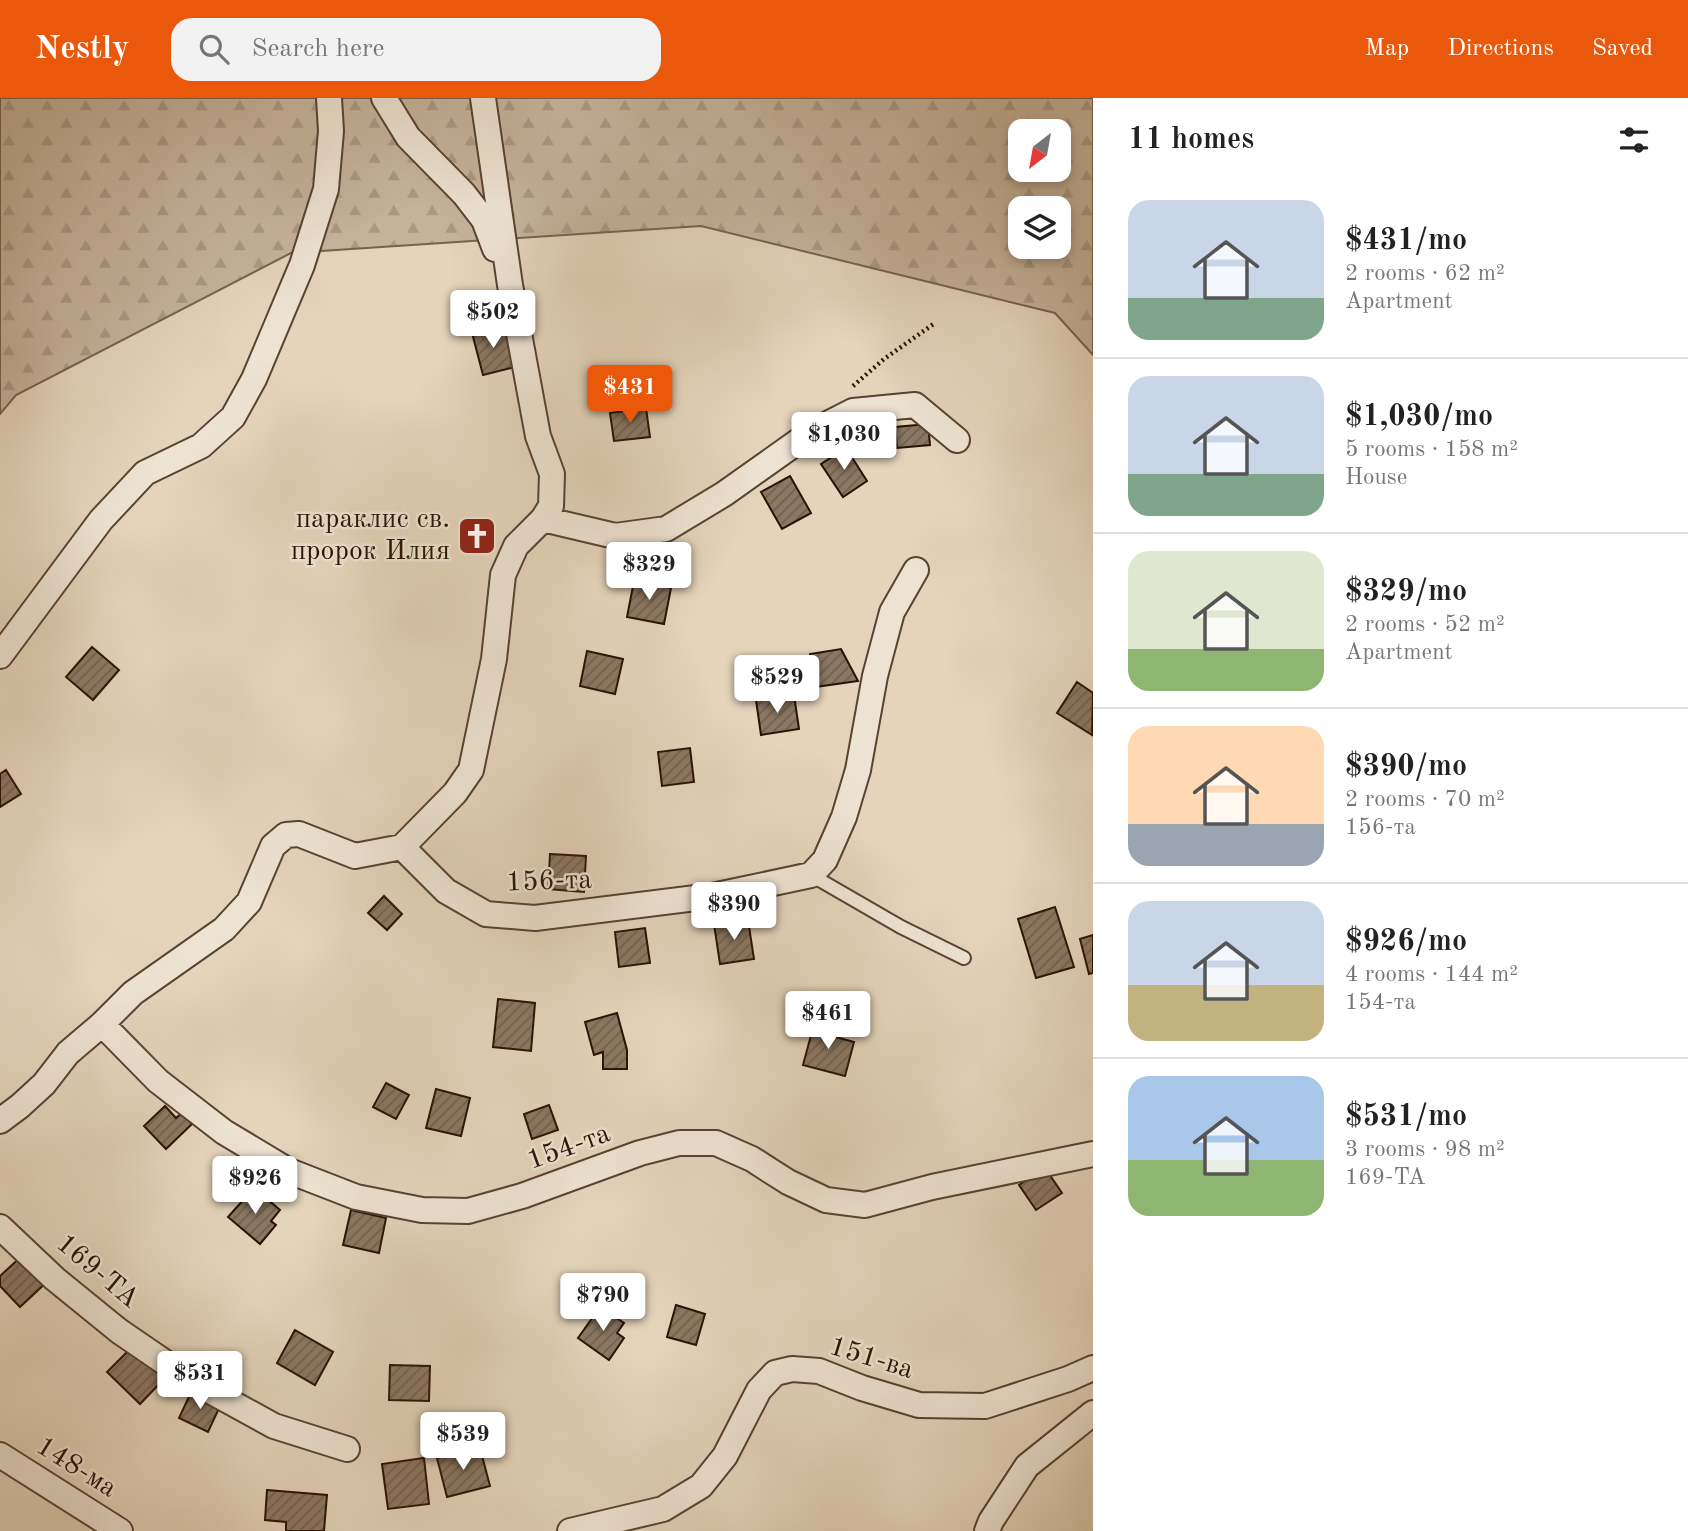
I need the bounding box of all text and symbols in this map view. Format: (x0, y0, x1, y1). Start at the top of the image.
search box (171, 18, 661, 81)
icon: search (195, 30, 233, 68)
text: Nestly (35, 33, 129, 66)
text: Search here (251, 36, 385, 62)
text: Map (1365, 37, 1409, 61)
text: Directions (1447, 37, 1554, 61)
text: Saved (1592, 37, 1653, 61)
north arrow (1008, 119, 1071, 182)
map controls (1008, 119, 1071, 259)
icon: filters (1615, 121, 1653, 159)
text: 11 homes (1128, 125, 1254, 155)
button: layers (1008, 196, 1071, 259)
text: $431/mo (1345, 226, 1467, 256)
icon: home (1184, 228, 1268, 312)
text: 2 rooms · 62 m² (1345, 262, 1505, 285)
pin: $502 (452, 290, 534, 350)
text: Apartment (1345, 290, 1453, 313)
text: $502 (466, 301, 520, 324)
pin: $431 (589, 366, 671, 425)
text: $431 (603, 376, 657, 399)
text: $1,030/mo (1345, 402, 1493, 432)
icon: home (1184, 404, 1268, 488)
pin: $1,030 (787, 412, 901, 472)
text: $1,030 (807, 423, 881, 446)
text: 5 rooms · 158 m² (1345, 438, 1518, 461)
text: House (1345, 466, 1407, 489)
place label: параклис св. пророк Илия (291, 506, 450, 566)
church icon: параклис св. пророк Илия (456, 515, 498, 557)
pin: $329 (608, 542, 690, 602)
text: $329 (622, 553, 676, 576)
text: $329/mo (1345, 577, 1467, 607)
icon: home (1184, 579, 1268, 663)
text: 2 rooms · 52 m² (1345, 613, 1505, 636)
text: Apartment (1345, 641, 1453, 664)
pin: $529 (736, 656, 818, 715)
text: $529 (750, 666, 804, 689)
text: $390/mo (1345, 752, 1467, 782)
icon: home (1184, 754, 1268, 838)
text: 2 rooms · 70 m² (1345, 788, 1505, 811)
text: 156-та (1345, 816, 1416, 839)
street label: 156-та (505, 866, 593, 897)
pin: $390 (693, 882, 775, 942)
text: $390 (707, 893, 761, 916)
text: $926/mo (1345, 927, 1467, 957)
icon: home (1184, 929, 1268, 1013)
text: 4 rooms · 144 m² (1345, 963, 1518, 986)
text: 154-та (1345, 991, 1416, 1014)
pin: $461 (787, 992, 869, 1051)
text: $461 (801, 1002, 855, 1025)
text: $531/mo (1345, 1102, 1467, 1132)
icon: home (1184, 1104, 1268, 1188)
street label: 154-та (524, 1120, 614, 1176)
text: 3 rooms · 98 m² (1345, 1138, 1505, 1161)
pin: $926 (214, 1156, 296, 1216)
text: 169-TA (1345, 1166, 1426, 1189)
text: $926 (228, 1167, 282, 1190)
street label: 169-TA (50, 1230, 144, 1314)
pin: $790 (562, 1274, 644, 1333)
text: $790 (576, 1284, 630, 1307)
street label: 151-ва (826, 1333, 917, 1385)
pin: $531 (159, 1352, 241, 1411)
text: $531 (173, 1362, 227, 1385)
pin: $539 (422, 1412, 504, 1472)
text: $539 (436, 1423, 490, 1446)
street label: 148-ма (31, 1433, 121, 1504)

